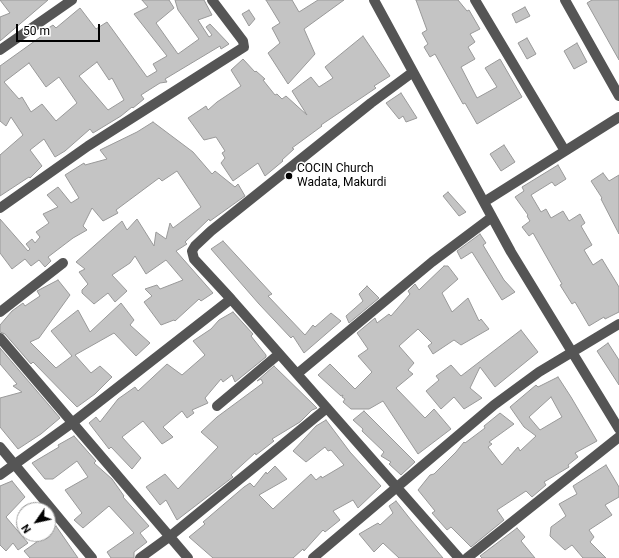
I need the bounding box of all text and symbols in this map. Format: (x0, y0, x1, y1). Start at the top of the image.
scale bar (18, 16, 102, 42)
text: 50 m (23, 24, 50, 38)
place label: COCIN Church Wadata, Makurdi (297, 162, 386, 190)
marker: COCIN Church Wadata, Makurdi (284, 171, 294, 181)
north arrow (16, 502, 56, 542)
text: N (19, 522, 34, 535)

